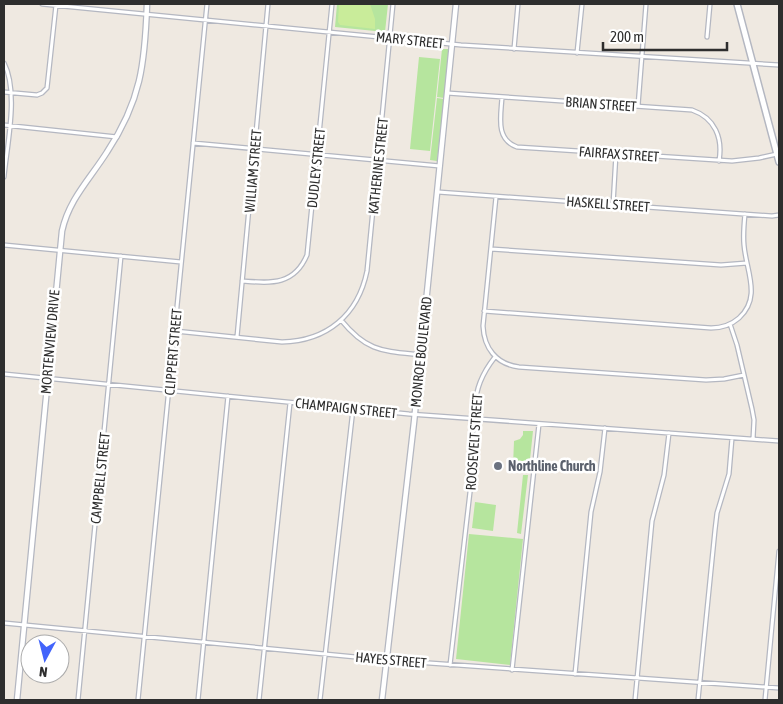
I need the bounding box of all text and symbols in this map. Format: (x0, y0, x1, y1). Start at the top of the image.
scale bar (603, 20, 727, 52)
street label: MARY STREET (375, 28, 445, 52)
text: 200 m (610, 28, 644, 45)
street label: BRIAN STREET (565, 94, 637, 114)
street label: KATHERINE STREET (365, 117, 391, 215)
street label: DUDLEY STREET (304, 127, 328, 209)
street label: WILLIAM STREET (241, 129, 265, 213)
street label: FAIRFAX STREET (578, 143, 660, 165)
street label: HASKELL STREET (566, 193, 650, 215)
street label: MORTENVIEW DRIVE (37, 289, 63, 395)
street label: MONROE BOULEVARD (407, 296, 435, 408)
street label: CLIPPERT STREET (161, 308, 185, 396)
street label: ROOSEVELT STREET (463, 393, 485, 491)
street label: CHAMPAIGN STREET (294, 395, 398, 421)
street label: CAMPBELL STREET (87, 431, 113, 525)
place label: Northline Church (508, 458, 596, 474)
marker: Northline Church (492, 460, 504, 472)
north arrow (20, 634, 70, 684)
street label: HAYES STREET (355, 649, 427, 671)
text: N (38, 663, 48, 680)

